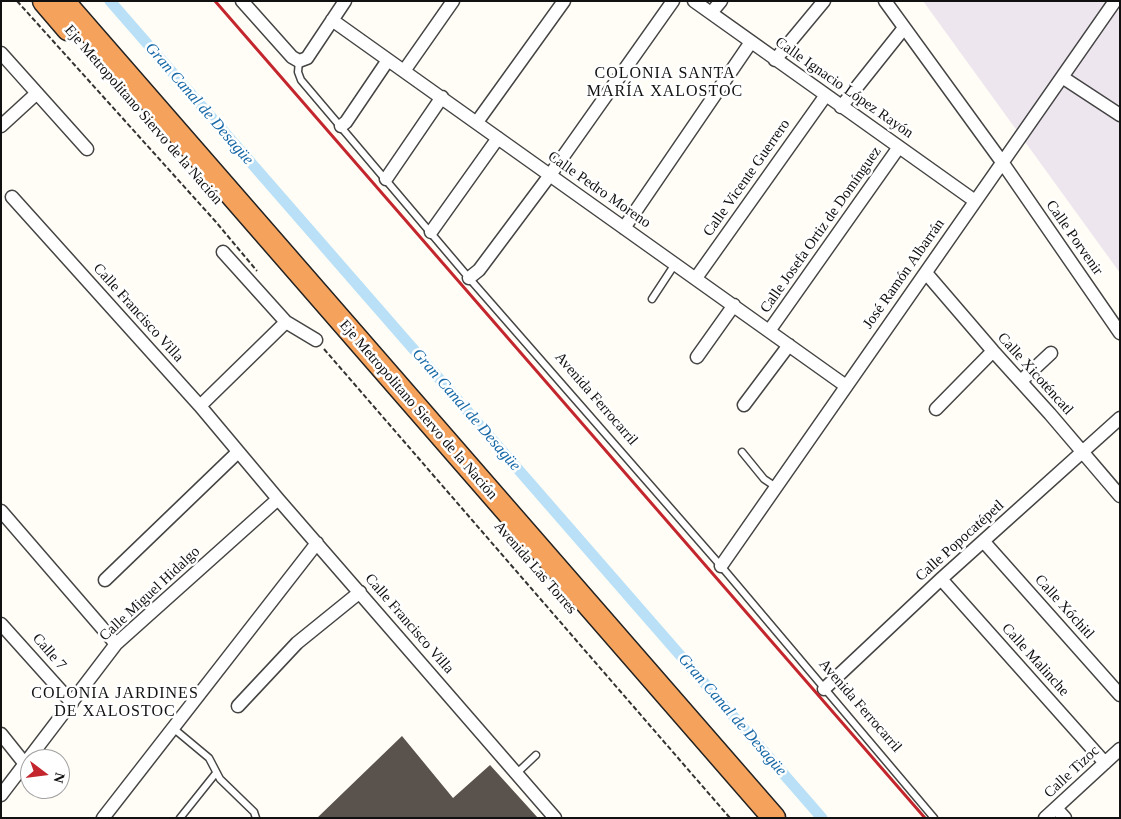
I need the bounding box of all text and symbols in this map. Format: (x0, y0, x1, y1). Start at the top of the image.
street label: Eje Metropolitano Siervo de la Nación (60, 22, 226, 208)
street label: Calle Ignacio López Rayón (771, 33, 917, 143)
water label: Gran Canal de Desagüe (141, 39, 257, 169)
district label: COLONIA SANTA MARÍA XALOSTOC (585, 64, 745, 102)
street label: Calle Vicente Guerrero (700, 116, 794, 240)
street label: Calle Josefa Ortiz de Domínguez (757, 143, 885, 317)
street label: Calle Pedro Moreno (544, 148, 654, 232)
street label: Calle Porvenir (1042, 197, 1106, 279)
street label: José Ramón Albarrán (859, 216, 949, 332)
street label: Calle Francisco Villa (89, 260, 187, 366)
street label: Eje Metropolitano Siervo de la Nación (335, 317, 501, 503)
street label: Calle Xicoténcatl (993, 329, 1077, 419)
water label: Gran Canal de Desagüe (408, 345, 524, 475)
street label: Avenida Ferrocarril (551, 349, 641, 449)
street label: Calle Popocatépetl (912, 497, 1008, 585)
street label: Avenida Las Torres (490, 518, 580, 618)
street label: Calle Miguel Hidalgo (96, 543, 204, 645)
street label: Calle Francisco Villa (361, 570, 457, 678)
street label: Calle Xóchitl (1030, 571, 1098, 643)
street label: Calle Malinche (998, 620, 1072, 700)
street label: Calle 7 (28, 630, 70, 674)
water label: Gran Canal de Desagüe (674, 650, 790, 780)
street label: Avenida Ferrocarril (815, 656, 905, 756)
district label: COLONIA JARDINES DE XALOSTOC (29, 684, 201, 722)
street label: Calle Tizoc (1041, 742, 1103, 802)
north arrow (20, 749, 70, 799)
text: N (50, 771, 68, 785)

